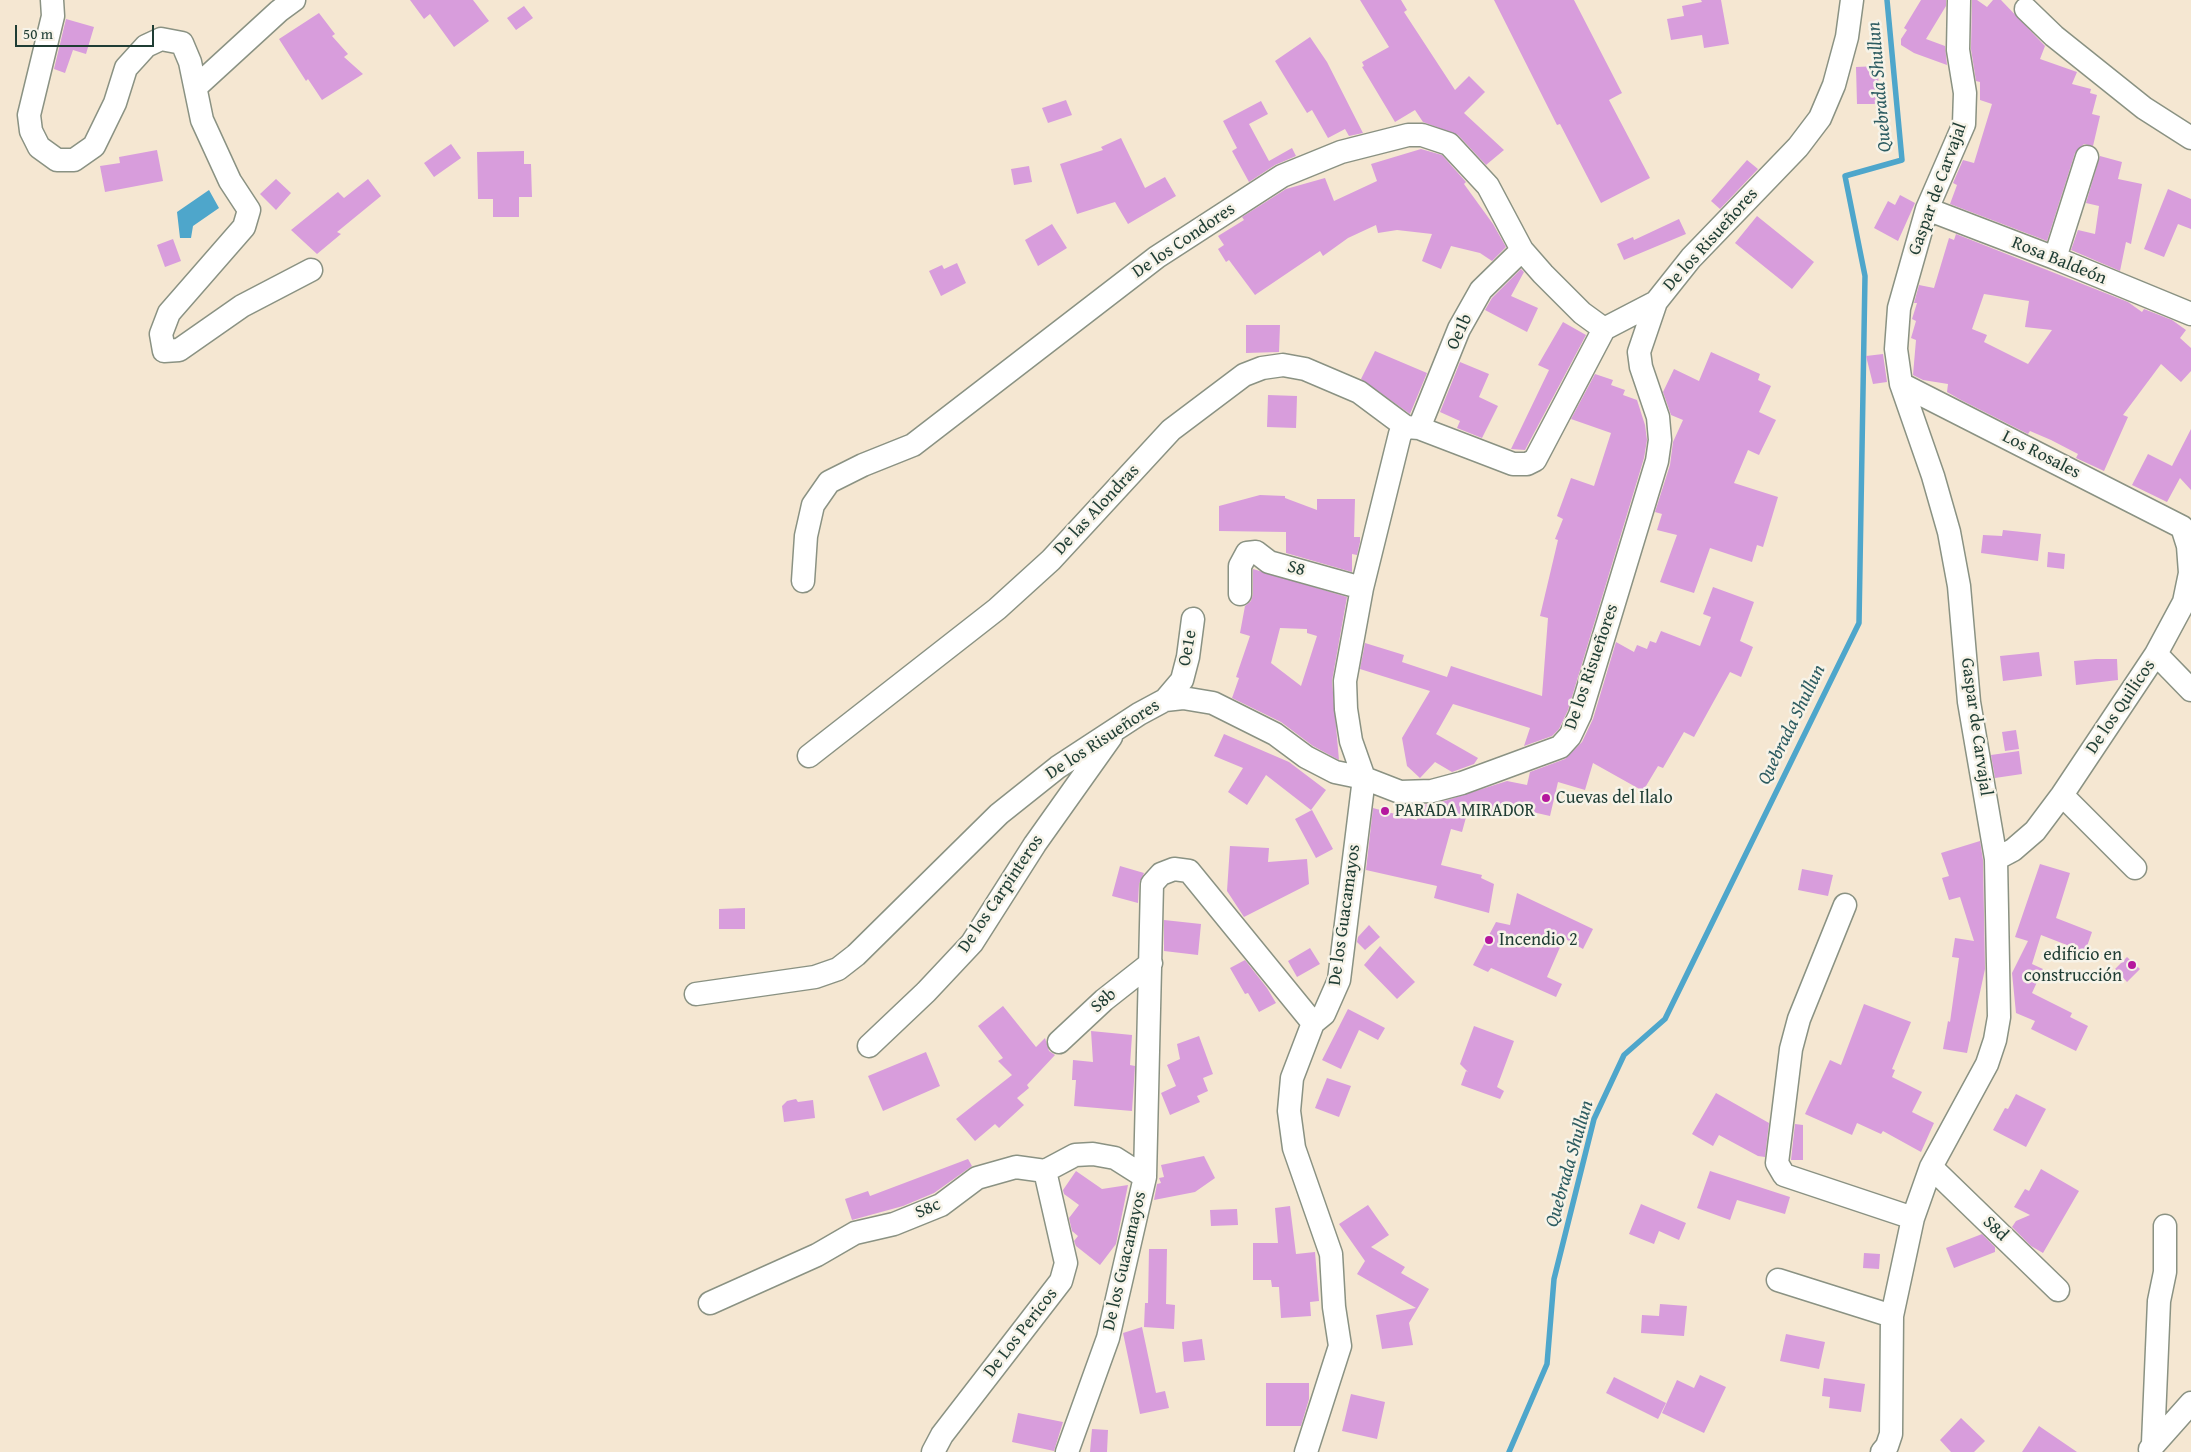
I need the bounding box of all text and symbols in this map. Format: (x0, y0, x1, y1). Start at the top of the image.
scale bar (18, 15, 156, 47)
water label: Quebrada Shullun (1863, 21, 1897, 153)
text: 50 m (23, 23, 53, 44)
street label: Gaspar de Carvajal (1904, 120, 1972, 258)
street label: De los Risueñores (1659, 184, 1763, 296)
street label: De los Condores (1129, 199, 1239, 283)
street label: Rosa Baldeón (2008, 232, 2110, 290)
street label: Oe1b (1442, 311, 1478, 353)
street label: Los Rosales (1998, 426, 2084, 484)
street label: De las Alondras (1050, 460, 1144, 560)
street label: S8 (1285, 556, 1307, 582)
street label: De los Risueñores (1560, 601, 1624, 733)
street label: Oe1e (1174, 628, 1202, 668)
street label: De los Quilicos (2082, 656, 2160, 758)
street label: Gaspar de Carvajal (1956, 657, 1996, 797)
water label: Quebrada Shullun (1753, 661, 1831, 789)
street label: De los Risueñores (1042, 695, 1164, 785)
place label: Cuevas del Ilalo (1556, 787, 1673, 809)
marker: Cuevas del Ilalo (1540, 792, 1552, 804)
place label: PARADA MIRADOR (1395, 800, 1535, 822)
marker: PARADA MIRADOR (1379, 805, 1391, 817)
street label: De los Carpinteros (954, 831, 1048, 957)
street label: De los Guacamayos (1324, 843, 1366, 987)
place label: Incendio 2 (1499, 929, 1578, 951)
marker: Incendio 2 (1483, 934, 1495, 946)
place label: edificio en construcción (2024, 944, 2122, 986)
marker: edificio en construcción (2126, 959, 2138, 971)
street label: S8b (1087, 984, 1121, 1018)
water label: Quebrada Shullun (1541, 1098, 1599, 1230)
street label: De los Guacamayos (1098, 1189, 1152, 1333)
street label: S8c (912, 1194, 944, 1224)
street label: S8d (1978, 1212, 2012, 1246)
street label: De Los Pericos (979, 1284, 1063, 1382)

